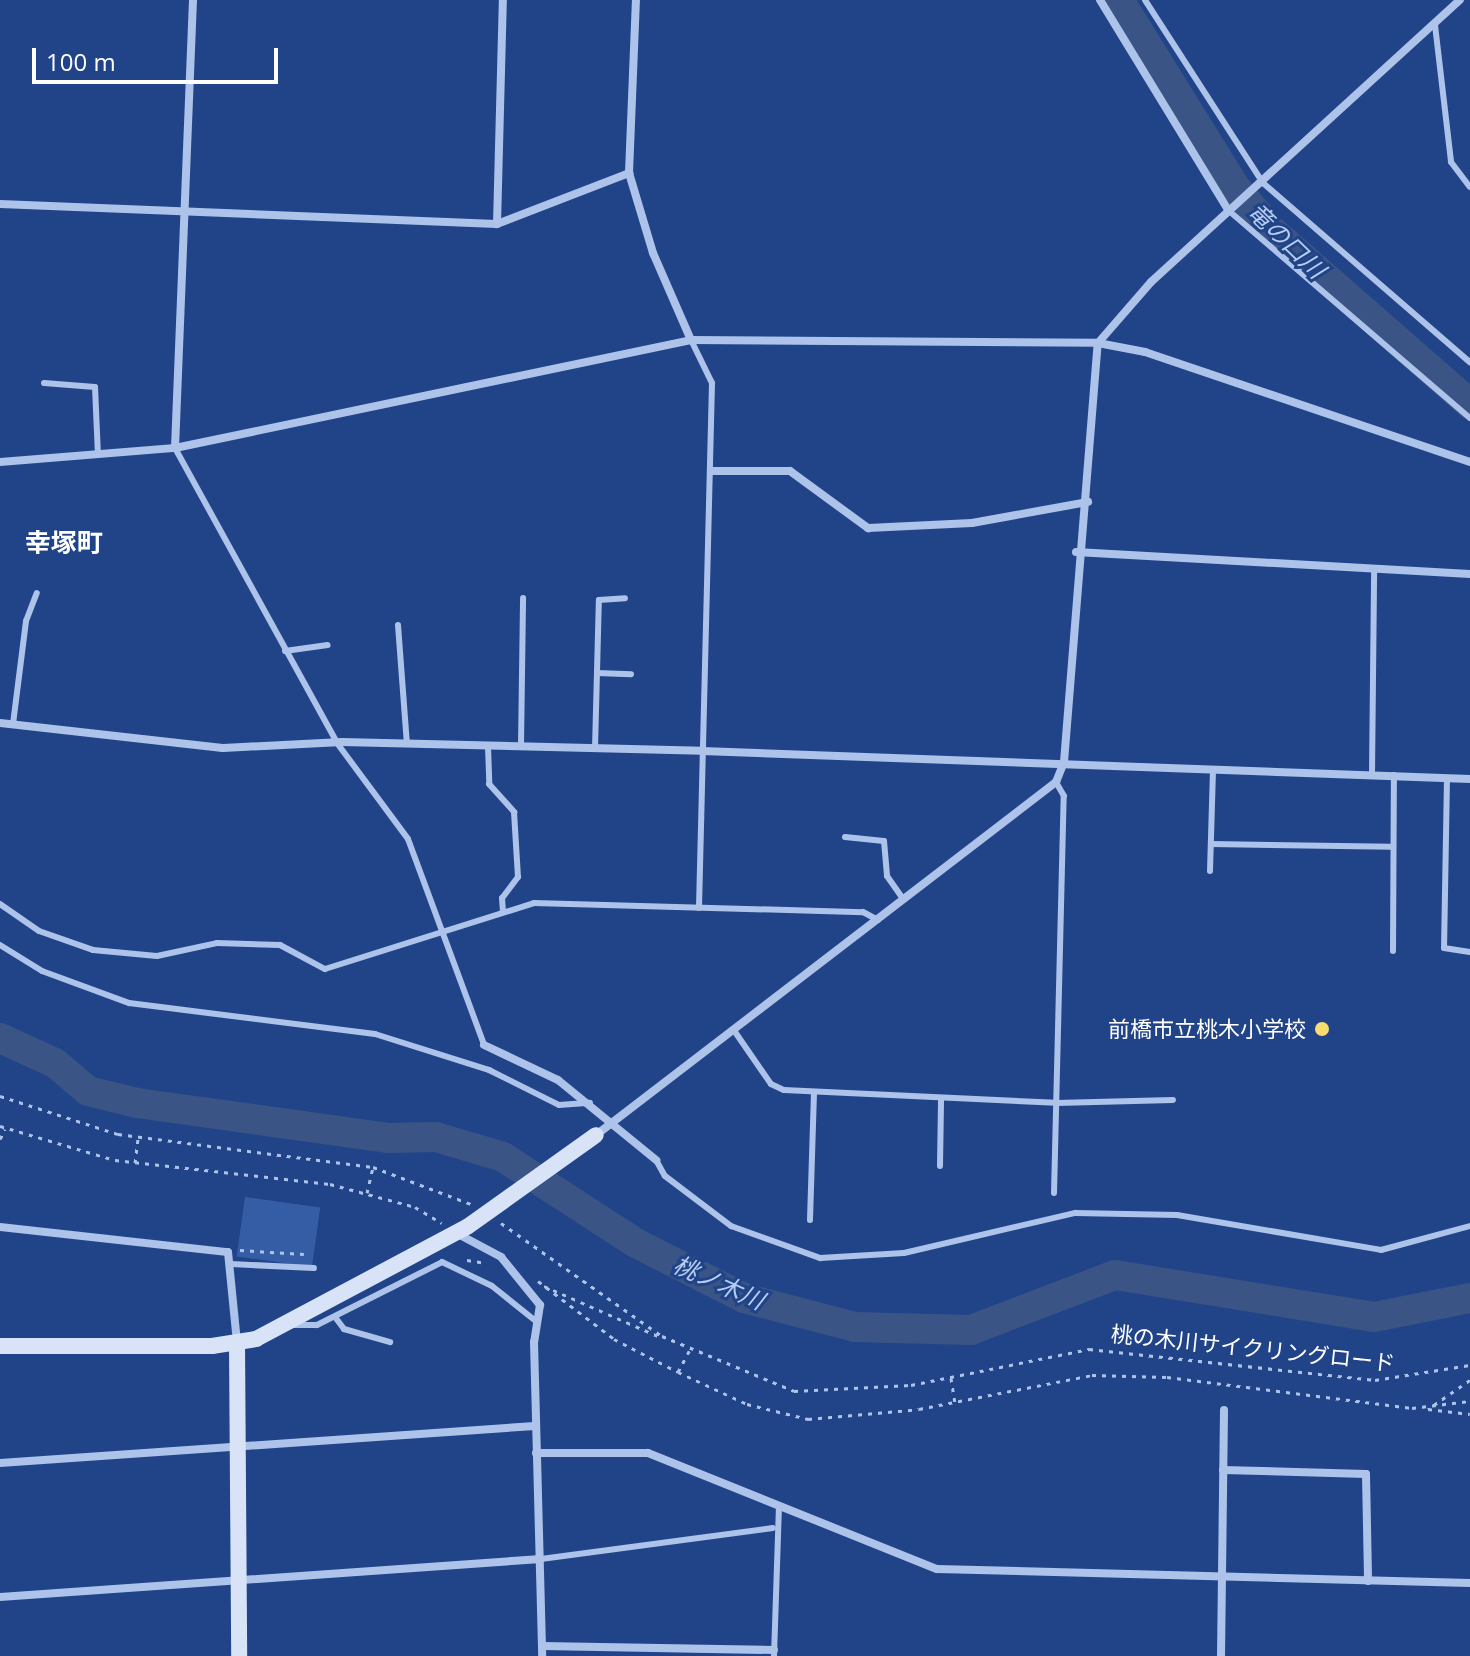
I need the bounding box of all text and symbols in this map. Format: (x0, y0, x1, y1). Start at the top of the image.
scale bar (36, 32, 282, 82)
text: 100 m (46, 45, 116, 78)
water label: 竜の口川 (1242, 196, 1332, 284)
district label: 幸塚町 (25, 527, 103, 559)
place label: 前橋市立桃木小学校 (1108, 1016, 1306, 1042)
marker: 前橋市立桃木小学校 (1313, 1020, 1331, 1038)
water label: 桃ノ木川 (669, 1249, 769, 1315)
street label: 桃の木川サイクリングロード (1109, 1320, 1397, 1376)

